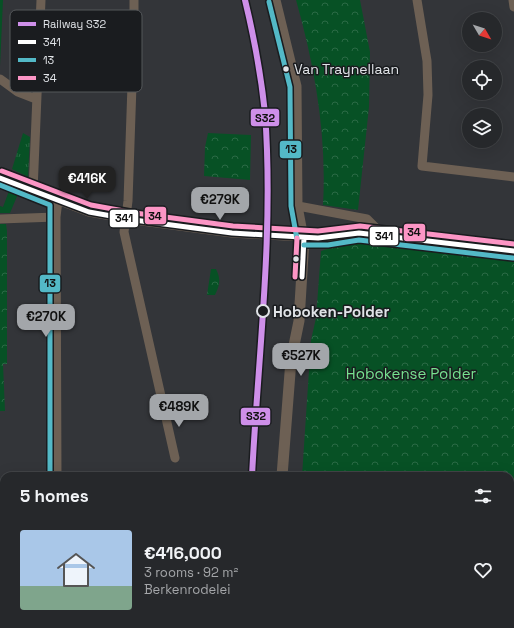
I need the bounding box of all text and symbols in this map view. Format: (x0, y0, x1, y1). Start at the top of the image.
legend (10, 10, 142, 92)
north arrow (462, 12, 502, 52)
map controls (462, 12, 502, 148)
text: Railway S32 (43, 17, 106, 31)
text: 341 (43, 35, 61, 49)
text: 13 (43, 53, 55, 67)
place label: Van Traynellaan (294, 60, 399, 78)
button: locate (462, 60, 502, 100)
marker: Van Traynellaan (281, 64, 291, 74)
text: 34 (43, 71, 57, 85)
line badge: S32 (250, 108, 280, 127)
button: layers (462, 108, 502, 148)
text: S32 (255, 111, 275, 125)
line badge: 13 (279, 140, 302, 159)
text: 13 (285, 142, 297, 156)
pin: €416K (59, 166, 115, 200)
text: €416K (68, 170, 106, 187)
pin: €279K (192, 187, 248, 221)
text: €279K (200, 191, 240, 208)
line badge: 34 (144, 206, 167, 225)
line badge: 341 (109, 209, 139, 228)
text: 34 (148, 209, 162, 223)
text: 341 (115, 211, 133, 225)
line badge: 34 (403, 223, 426, 242)
text: 34 (407, 225, 421, 239)
line badge: 341 (369, 226, 399, 246)
text: 341 (375, 229, 393, 243)
unlabelled marker (291, 254, 301, 264)
line badge: 13 (39, 274, 61, 293)
text: 13 (44, 276, 56, 290)
place label: Hoboken-Polder (273, 302, 389, 321)
pin: €270K (18, 304, 74, 338)
marker: Hoboken-Polder (256, 304, 270, 318)
text: €270K (26, 308, 66, 325)
pin: €527K (273, 343, 329, 377)
text: €527K (281, 347, 321, 364)
park label: Hobokense Polder (346, 364, 477, 383)
pin: €489K (151, 394, 207, 428)
text: €489K (158, 398, 200, 415)
line badge: S32 (240, 407, 271, 426)
text: S32 (246, 409, 266, 423)
text: 5 homes (20, 485, 89, 507)
icon: filters (472, 485, 494, 507)
text: €416,000 (144, 542, 222, 564)
icon: home (52, 546, 100, 594)
icon: heart (472, 559, 494, 581)
text: 3 rooms · 92 m² (144, 564, 238, 581)
text: Berkenrodelei (144, 581, 230, 598)

